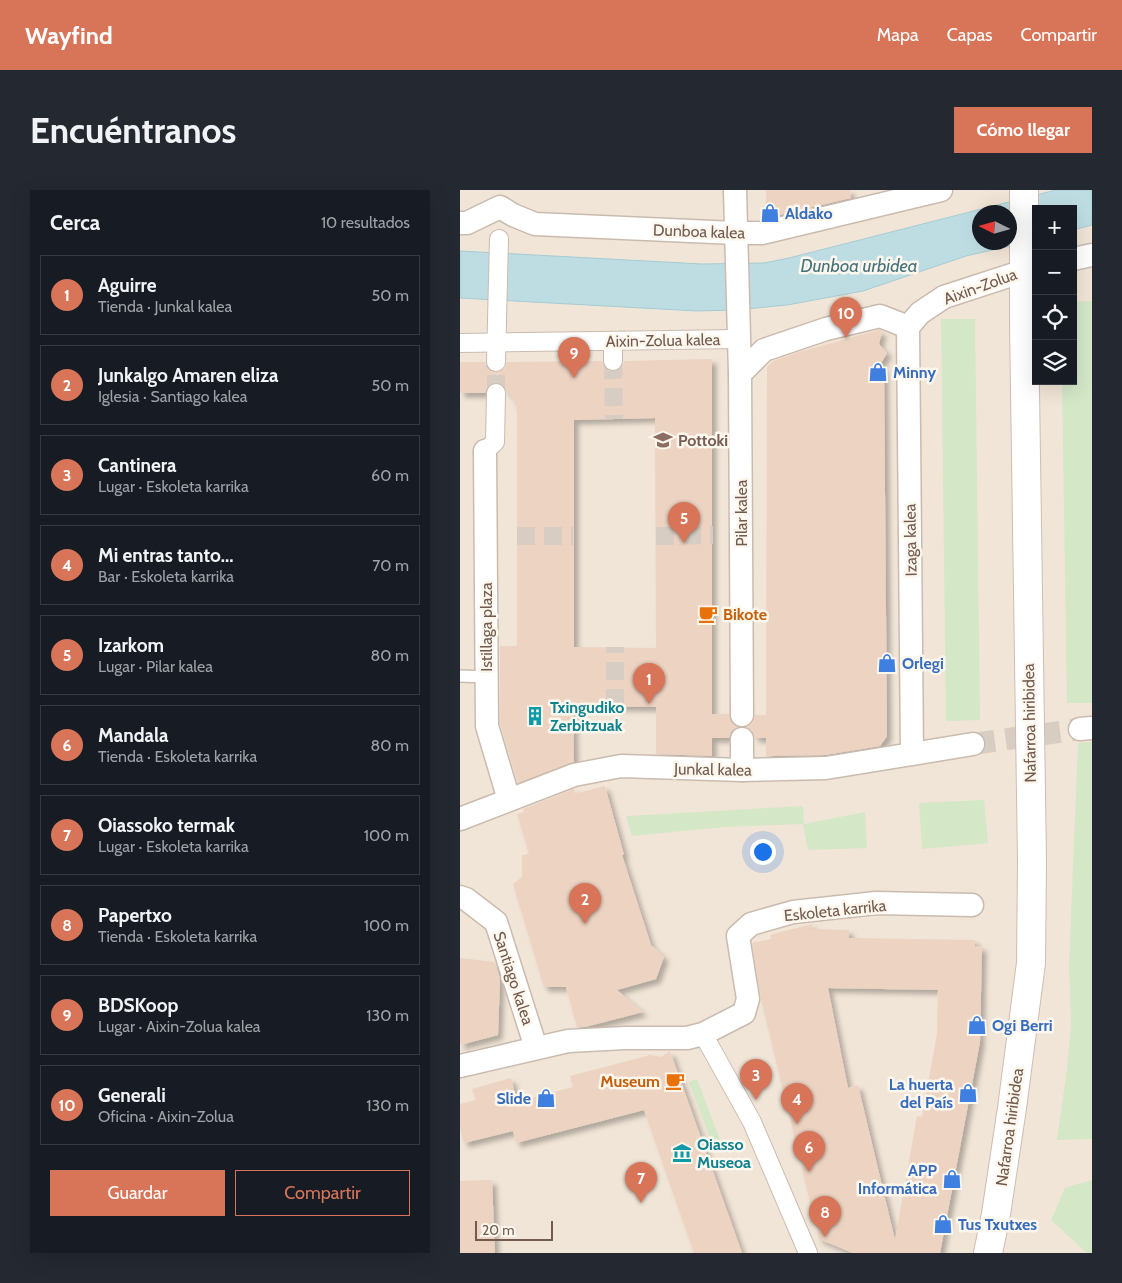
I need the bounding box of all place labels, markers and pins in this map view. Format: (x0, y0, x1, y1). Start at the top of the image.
shop icon: Aldako (759, 202, 781, 224)
place label: Aldako (785, 204, 833, 223)
pin: 10 (830, 297, 862, 338)
pin: 9 (558, 337, 590, 378)
shop icon: Minny (867, 361, 889, 383)
place label: Minny (893, 363, 936, 382)
school or university icon: Pottoki (652, 429, 674, 451)
place label: Pottoki (678, 431, 728, 450)
pin: 5 (668, 502, 700, 543)
cafe icon: Bikote (697, 603, 719, 625)
place label: Bikote (723, 605, 767, 624)
shop icon: Orlegi (876, 652, 898, 674)
place label: Orlegi (902, 654, 944, 673)
pin: 1 (633, 663, 665, 704)
place label: Txingudiko Zerbitzuak (550, 698, 624, 735)
building icon: Txingudiko Zerbitzuak (524, 705, 546, 727)
pin: 2 (569, 883, 601, 924)
shop icon: Ogi Berri (966, 1014, 988, 1036)
place label: Ogi Berri (992, 1016, 1053, 1035)
pin: 3 (740, 1059, 772, 1100)
cafe icon: Museum (664, 1070, 686, 1092)
place label: Museum (600, 1072, 660, 1091)
place label: La huerta del País (889, 1075, 953, 1112)
shop icon: La huerta del País (957, 1082, 979, 1104)
pin: 4 (781, 1083, 813, 1124)
shop icon: Slide (535, 1087, 557, 1109)
place label: Slide (496, 1089, 531, 1108)
pin: 6 (793, 1131, 825, 1172)
place label: Oiasso Museoa (697, 1135, 751, 1172)
museum icon: Oiasso Museoa (671, 1142, 693, 1164)
place label: APP Informática (858, 1161, 937, 1198)
pin: 7 (625, 1162, 657, 1203)
shop icon: APP Informática (941, 1168, 963, 1190)
pin: 8 (809, 1196, 841, 1237)
shop icon: Tus Txutxes (932, 1213, 954, 1235)
place label: Tus Txutxes (958, 1215, 1037, 1234)

